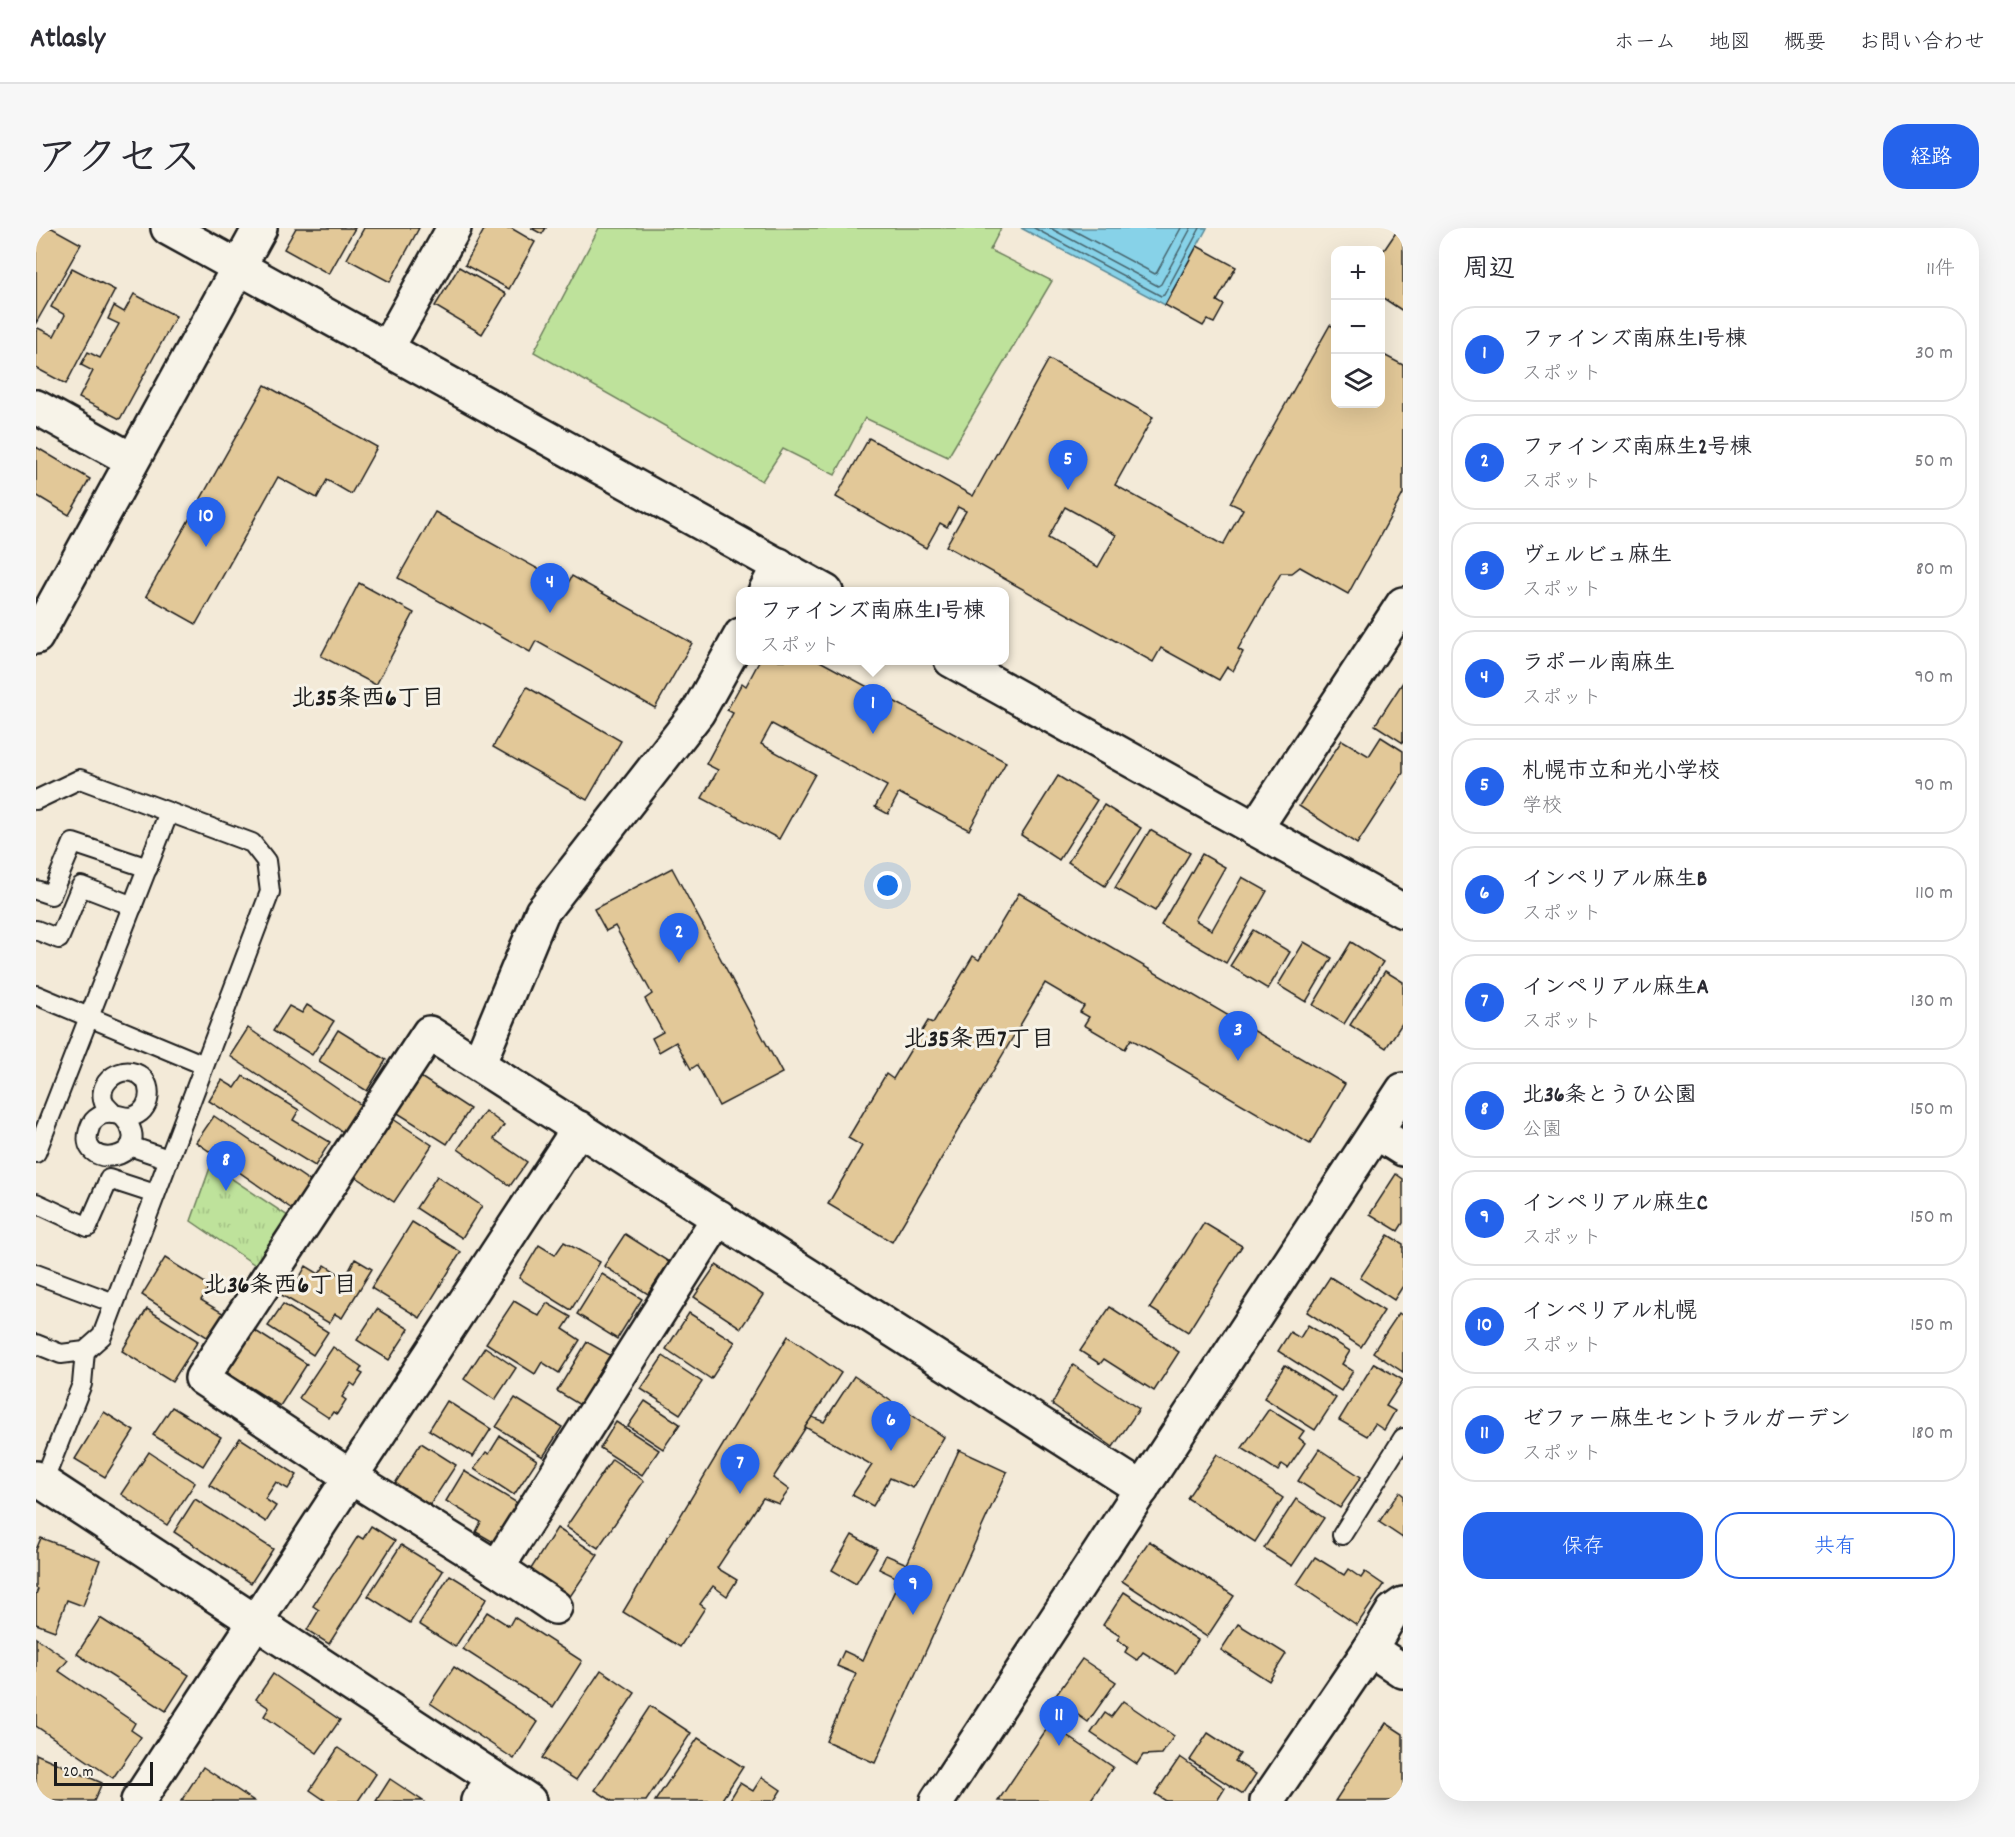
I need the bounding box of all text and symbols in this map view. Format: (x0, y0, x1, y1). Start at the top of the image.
text: Atlasly (30, 21, 105, 61)
text: ホーム (1614, 29, 1676, 59)
text: 地図 (1709, 29, 1751, 59)
text: 概要 (1784, 29, 1826, 59)
text: お問い合わせ (1859, 29, 1985, 59)
button: 経路 (1883, 124, 1979, 189)
text: アクセス (36, 132, 201, 192)
map controls (1331, 246, 1385, 408)
button: + (1331, 246, 1385, 300)
text: 周辺 (1463, 252, 1515, 289)
text: 11件 (1926, 256, 1955, 284)
button: − (1331, 300, 1385, 354)
text: ファインズ南麻生1号棟 (1522, 325, 1747, 356)
text: 1 (1482, 340, 1487, 368)
text: 30 m (1915, 340, 1953, 368)
button: layers (1331, 354, 1385, 408)
text: スポット (1522, 361, 1602, 389)
text: ファインズ南麻生2号棟 (1522, 433, 1752, 464)
pin: 5 (1048, 440, 1088, 490)
text: 2 (1480, 448, 1489, 476)
text: 50 m (1915, 448, 1953, 476)
text: スポット (1522, 469, 1602, 497)
pin: 10 (186, 498, 226, 547)
text: ヴェルビュ麻生 (1522, 541, 1672, 572)
text: 3 (1480, 556, 1489, 584)
text: 80 m (1916, 556, 1953, 584)
pin: 4 (530, 564, 570, 613)
text: スポット (1522, 577, 1602, 605)
popup (736, 587, 1009, 665)
text: ファインズ南麻生1号棟 (760, 597, 985, 628)
text: スポット (760, 633, 840, 661)
text: ラポール南麻生 (1522, 649, 1675, 680)
text: 4 (1480, 664, 1489, 692)
text: 90 m (1915, 664, 1953, 692)
district label: 北35条西6丁目 (291, 683, 445, 717)
pin: 1 (854, 684, 892, 734)
text: スポット (1522, 685, 1602, 713)
text: 札幌市立和光小学校 (1522, 757, 1720, 788)
text: 5 (1480, 772, 1489, 800)
text: 90 m (1915, 772, 1953, 800)
text: 学校 (1522, 793, 1562, 821)
text: インペリアル麻生B (1522, 865, 1707, 896)
your location (873, 871, 902, 900)
text: 6 (1480, 880, 1489, 908)
text: 110 m (1915, 880, 1953, 908)
text: スポット (1522, 901, 1602, 929)
pin: 2 (660, 914, 698, 963)
text: インペリアル麻生A (1522, 973, 1709, 1004)
text: 7 (1481, 988, 1488, 1016)
text: 130 m (1911, 988, 1953, 1016)
text: スポット (1522, 1009, 1602, 1037)
pin: 3 (1218, 1012, 1258, 1061)
district label: 北35条西7丁目 (904, 1024, 1054, 1058)
text: 北36条とうひ公園 (1522, 1081, 1697, 1112)
text: 8 (1480, 1096, 1489, 1124)
text: 150 m (1910, 1096, 1953, 1124)
text: 公園 (1522, 1117, 1562, 1145)
pin: 8 (206, 1142, 246, 1191)
text: インペリアル麻生C (1522, 1189, 1708, 1220)
text: 9 (1480, 1204, 1489, 1232)
text: 150 m (1910, 1204, 1953, 1232)
text: スポット (1522, 1225, 1602, 1253)
district label: 北36条西6丁目 (203, 1270, 357, 1304)
text: インペリアル札幌 (1522, 1297, 1697, 1328)
text: 10 (1477, 1312, 1492, 1340)
text: 150 m (1910, 1312, 1953, 1340)
text: スポット (1522, 1333, 1602, 1361)
pin: 6 (872, 1402, 910, 1451)
text: ゼファー麻生セントラルガーデン (1522, 1405, 1851, 1436)
text: 11 (1480, 1420, 1489, 1448)
text: 180 m (1911, 1420, 1953, 1448)
text: スポット (1522, 1441, 1602, 1469)
pin: 7 (720, 1444, 760, 1494)
button: 保存 (1463, 1512, 1703, 1579)
button: 共有 (1715, 1512, 1955, 1579)
pin: 9 (894, 1566, 932, 1615)
pin: 11 (1040, 1696, 1078, 1746)
scale bar (54, 1759, 153, 1786)
text: 20 m (63, 1761, 93, 1784)

